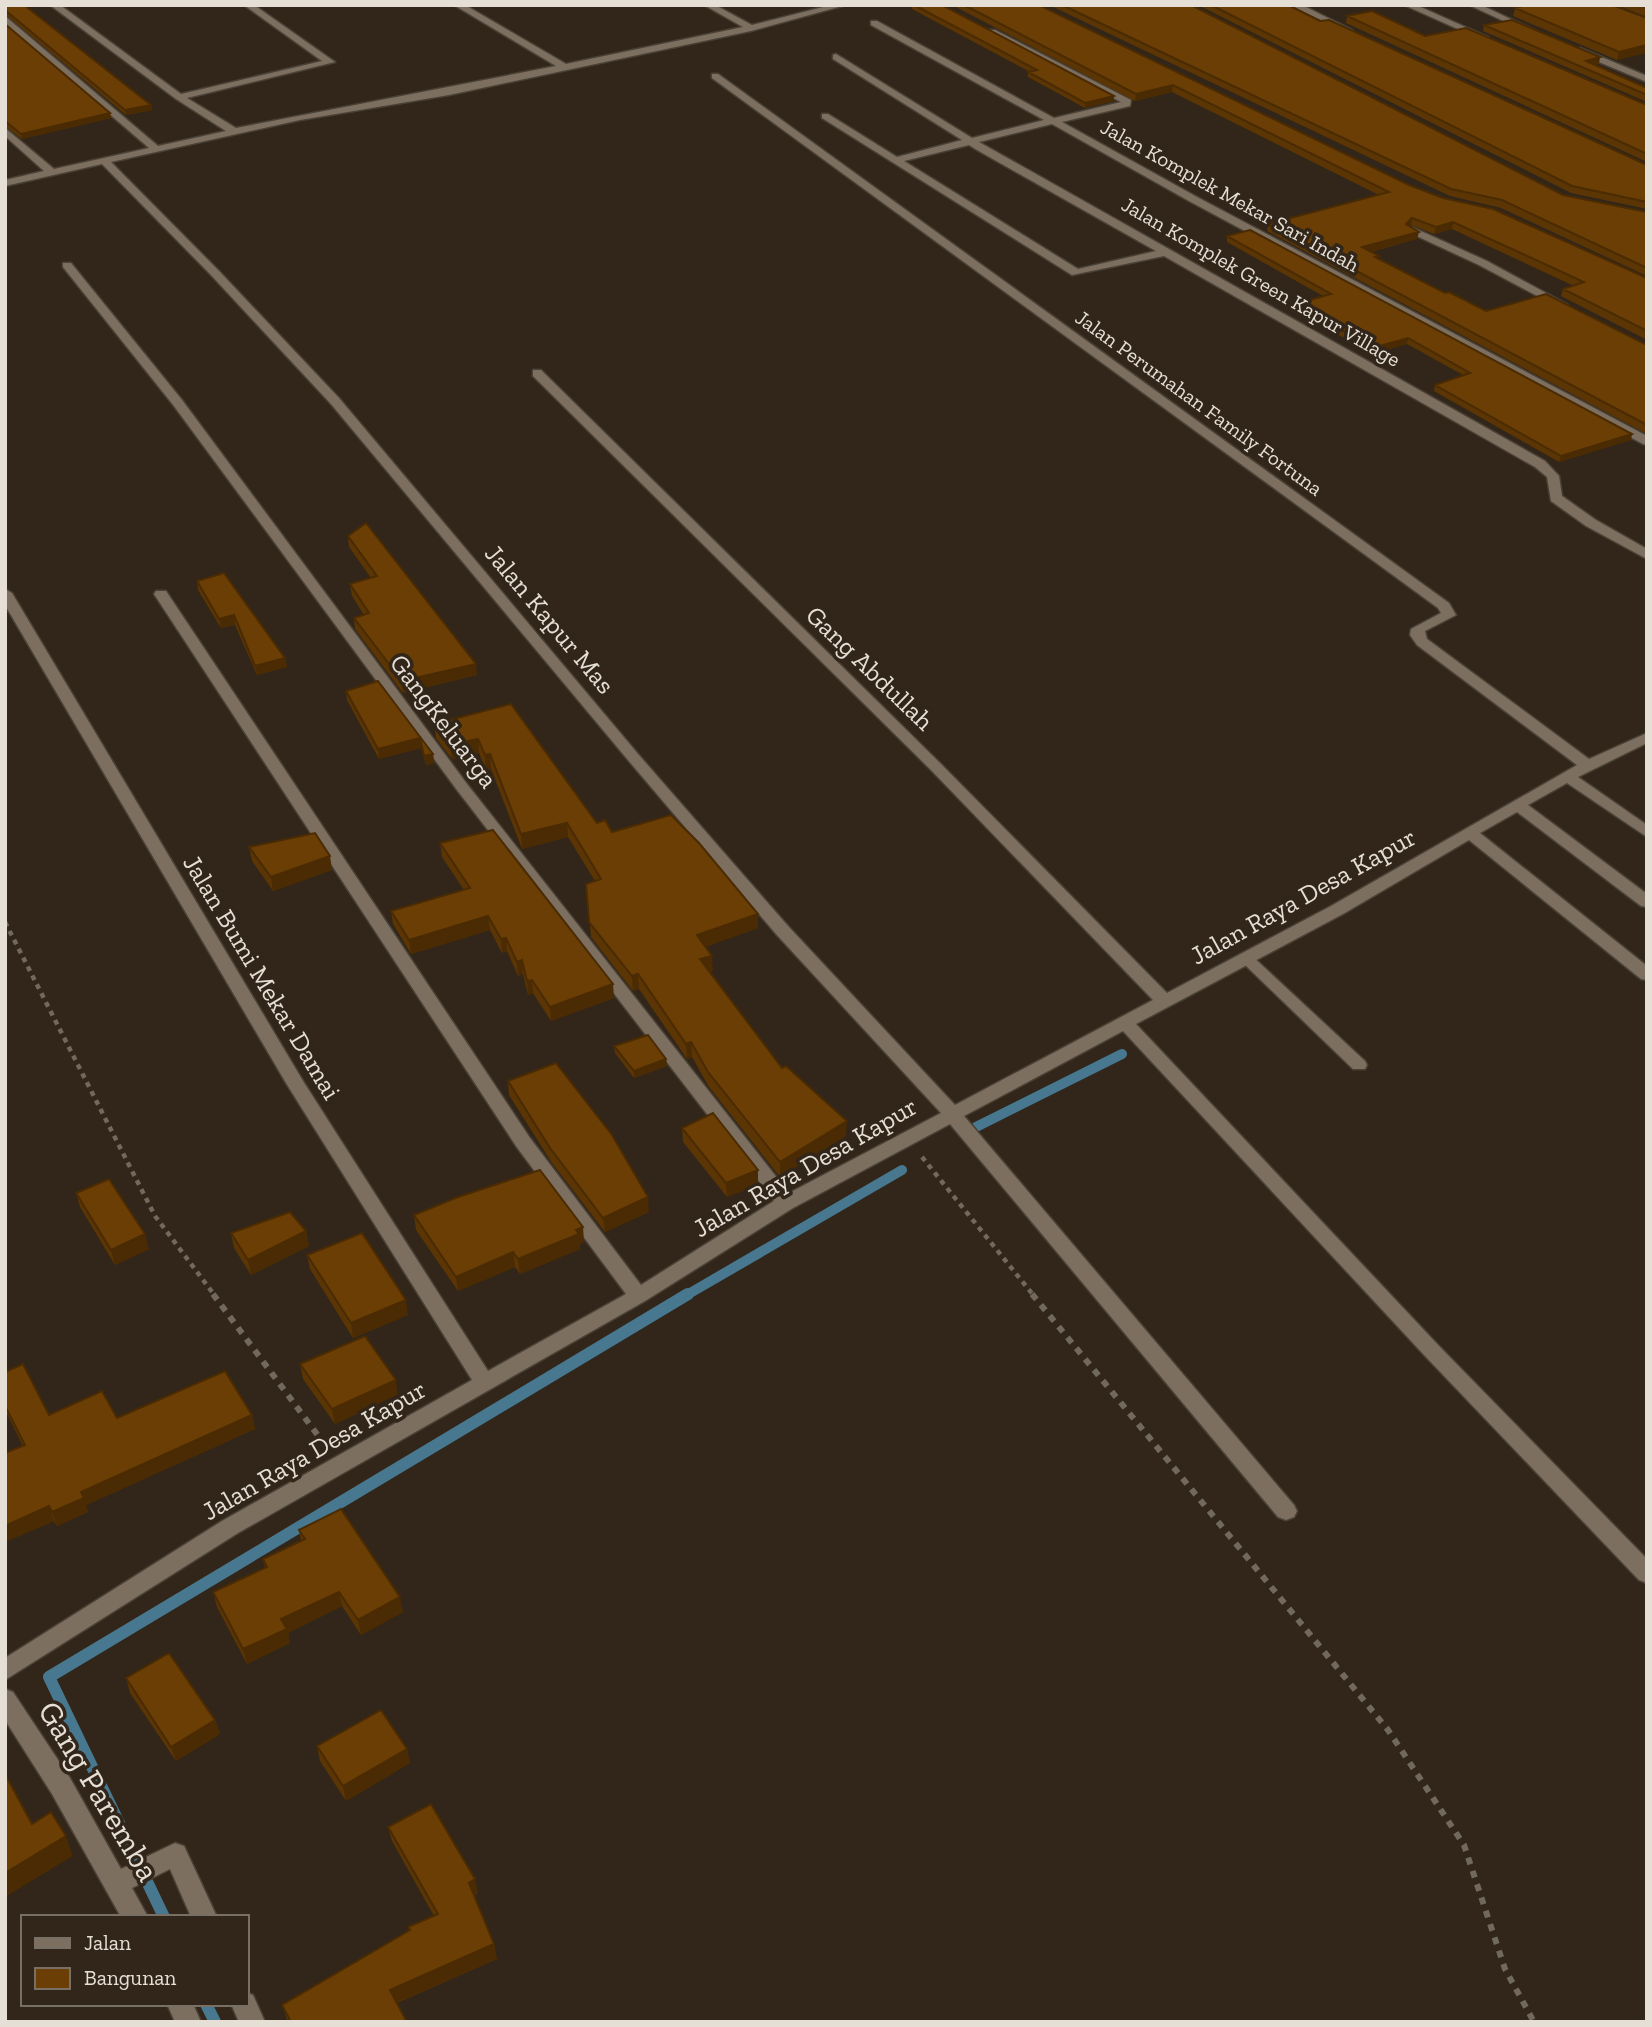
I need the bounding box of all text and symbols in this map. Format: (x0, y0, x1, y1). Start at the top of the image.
street label: Jalan Komplek Mekar Sari Indah (1097, 114, 1364, 277)
street label: Jalan Komplek Green Kapur Village (1118, 191, 1405, 372)
street label: Jalan Perumahan Family Fortuna (1071, 305, 1328, 501)
street label: Jalan Kapur Mas (478, 538, 622, 700)
street label: Gang Abdullah (799, 599, 941, 737)
street label: GangKeluarga (383, 648, 505, 795)
street label: Jalan Raya Desa Kapur (1184, 821, 1422, 971)
street label: Jalan Bumi Mekar Damai (176, 849, 348, 1105)
street label: Jalan Raya Desa Kapur (687, 1090, 923, 1244)
street label: Jalan Raya Desa Kapur (196, 1373, 432, 1527)
street label: Gang Paremba (30, 1694, 168, 1888)
legend (21, 1915, 248, 2006)
text: Jalan (84, 1930, 131, 1955)
text: Bangunan (84, 1965, 176, 1990)

